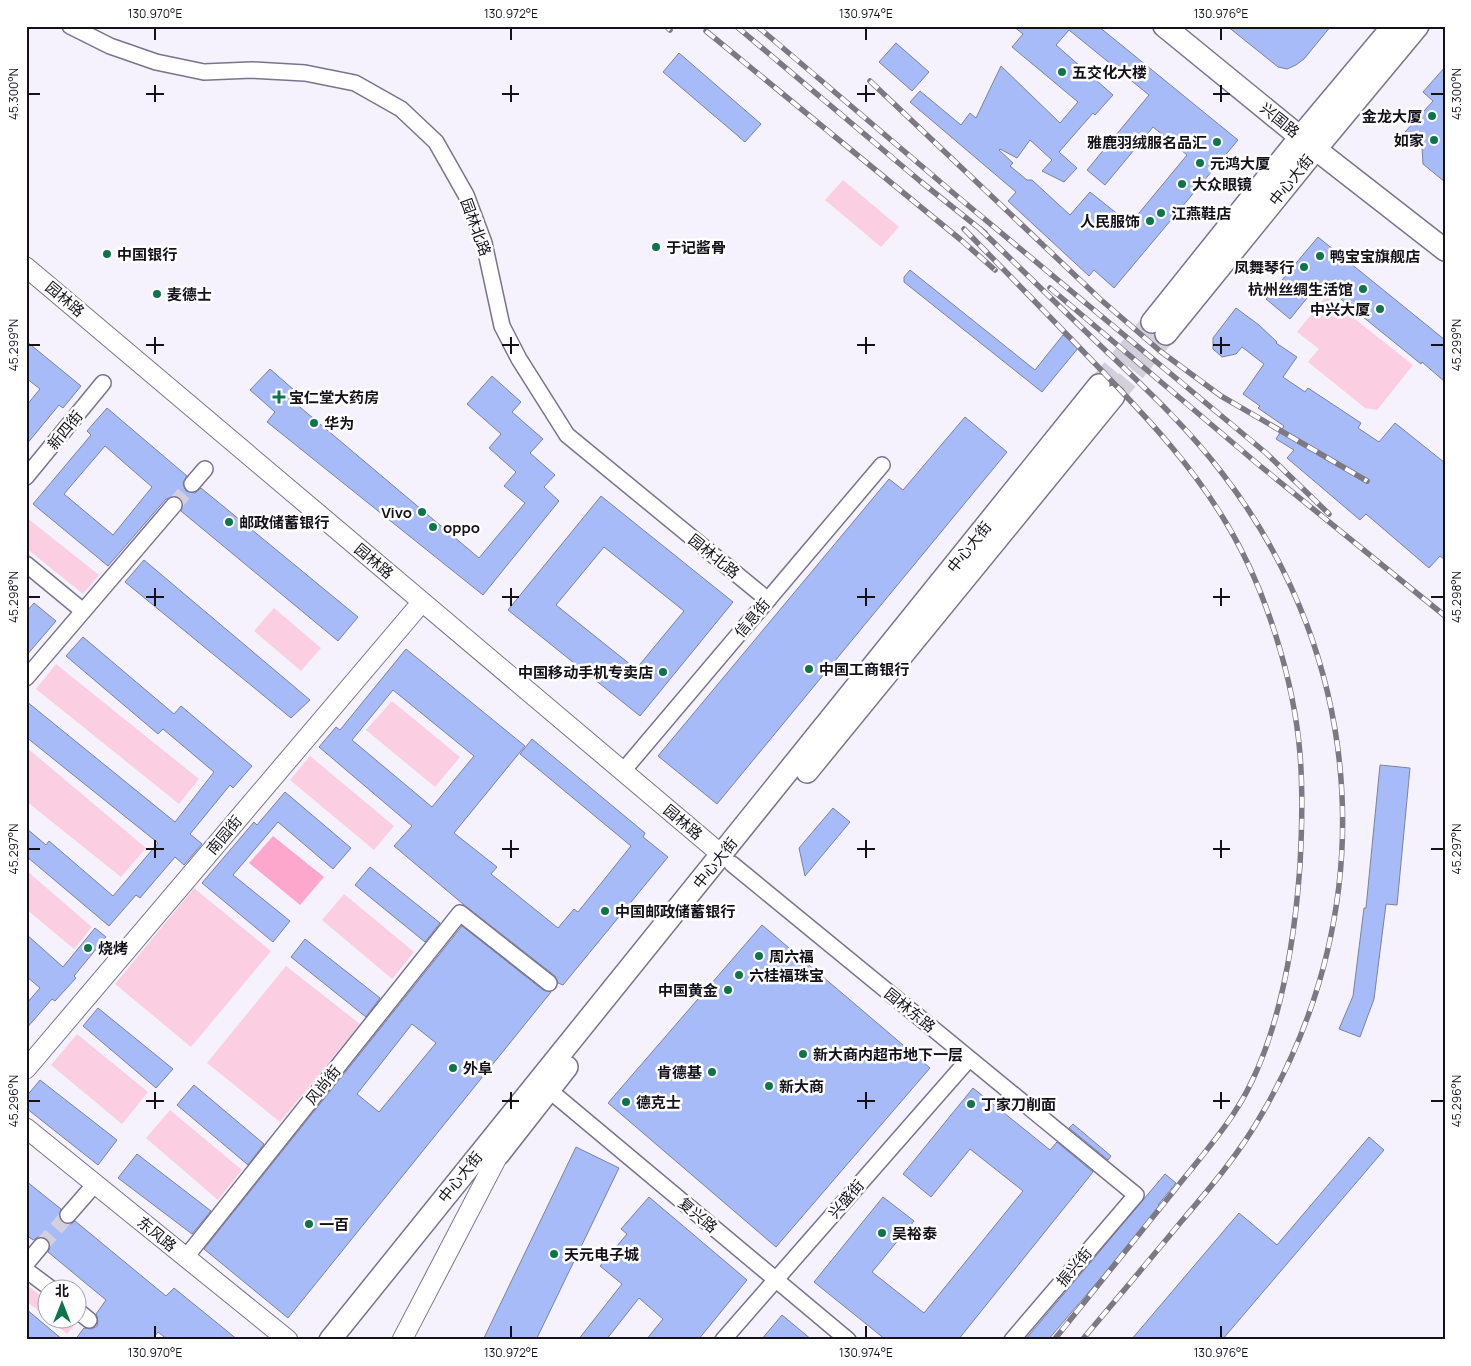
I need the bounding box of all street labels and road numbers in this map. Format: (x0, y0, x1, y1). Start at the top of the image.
street label: 兴国路 (1256, 98, 1304, 142)
street label: 中心大街 (1264, 150, 1318, 210)
street label: 园林北路 (456, 195, 496, 259)
street label: 园林路 (41, 276, 89, 322)
street label: 新四街 (43, 406, 87, 454)
street label: 中心大街 (942, 517, 996, 577)
street label: 园林北路 (684, 529, 744, 583)
street label: 园林路 (350, 538, 398, 584)
street label: 信息街 (729, 594, 775, 642)
street label: 园林路 (659, 799, 707, 845)
street label: 南园街 (201, 811, 247, 859)
street label: 中心大街 (688, 833, 742, 893)
street label: 园林东路 (880, 983, 940, 1037)
street label: 风尚街 (301, 1061, 345, 1109)
street label: 中心大街 (433, 1147, 487, 1207)
street label: 兴盛街 (823, 1175, 869, 1223)
street label: 复兴路 (674, 1192, 722, 1238)
street label: 东风路 (133, 1212, 181, 1256)
street label: 振兴街 (1051, 1243, 1097, 1291)

